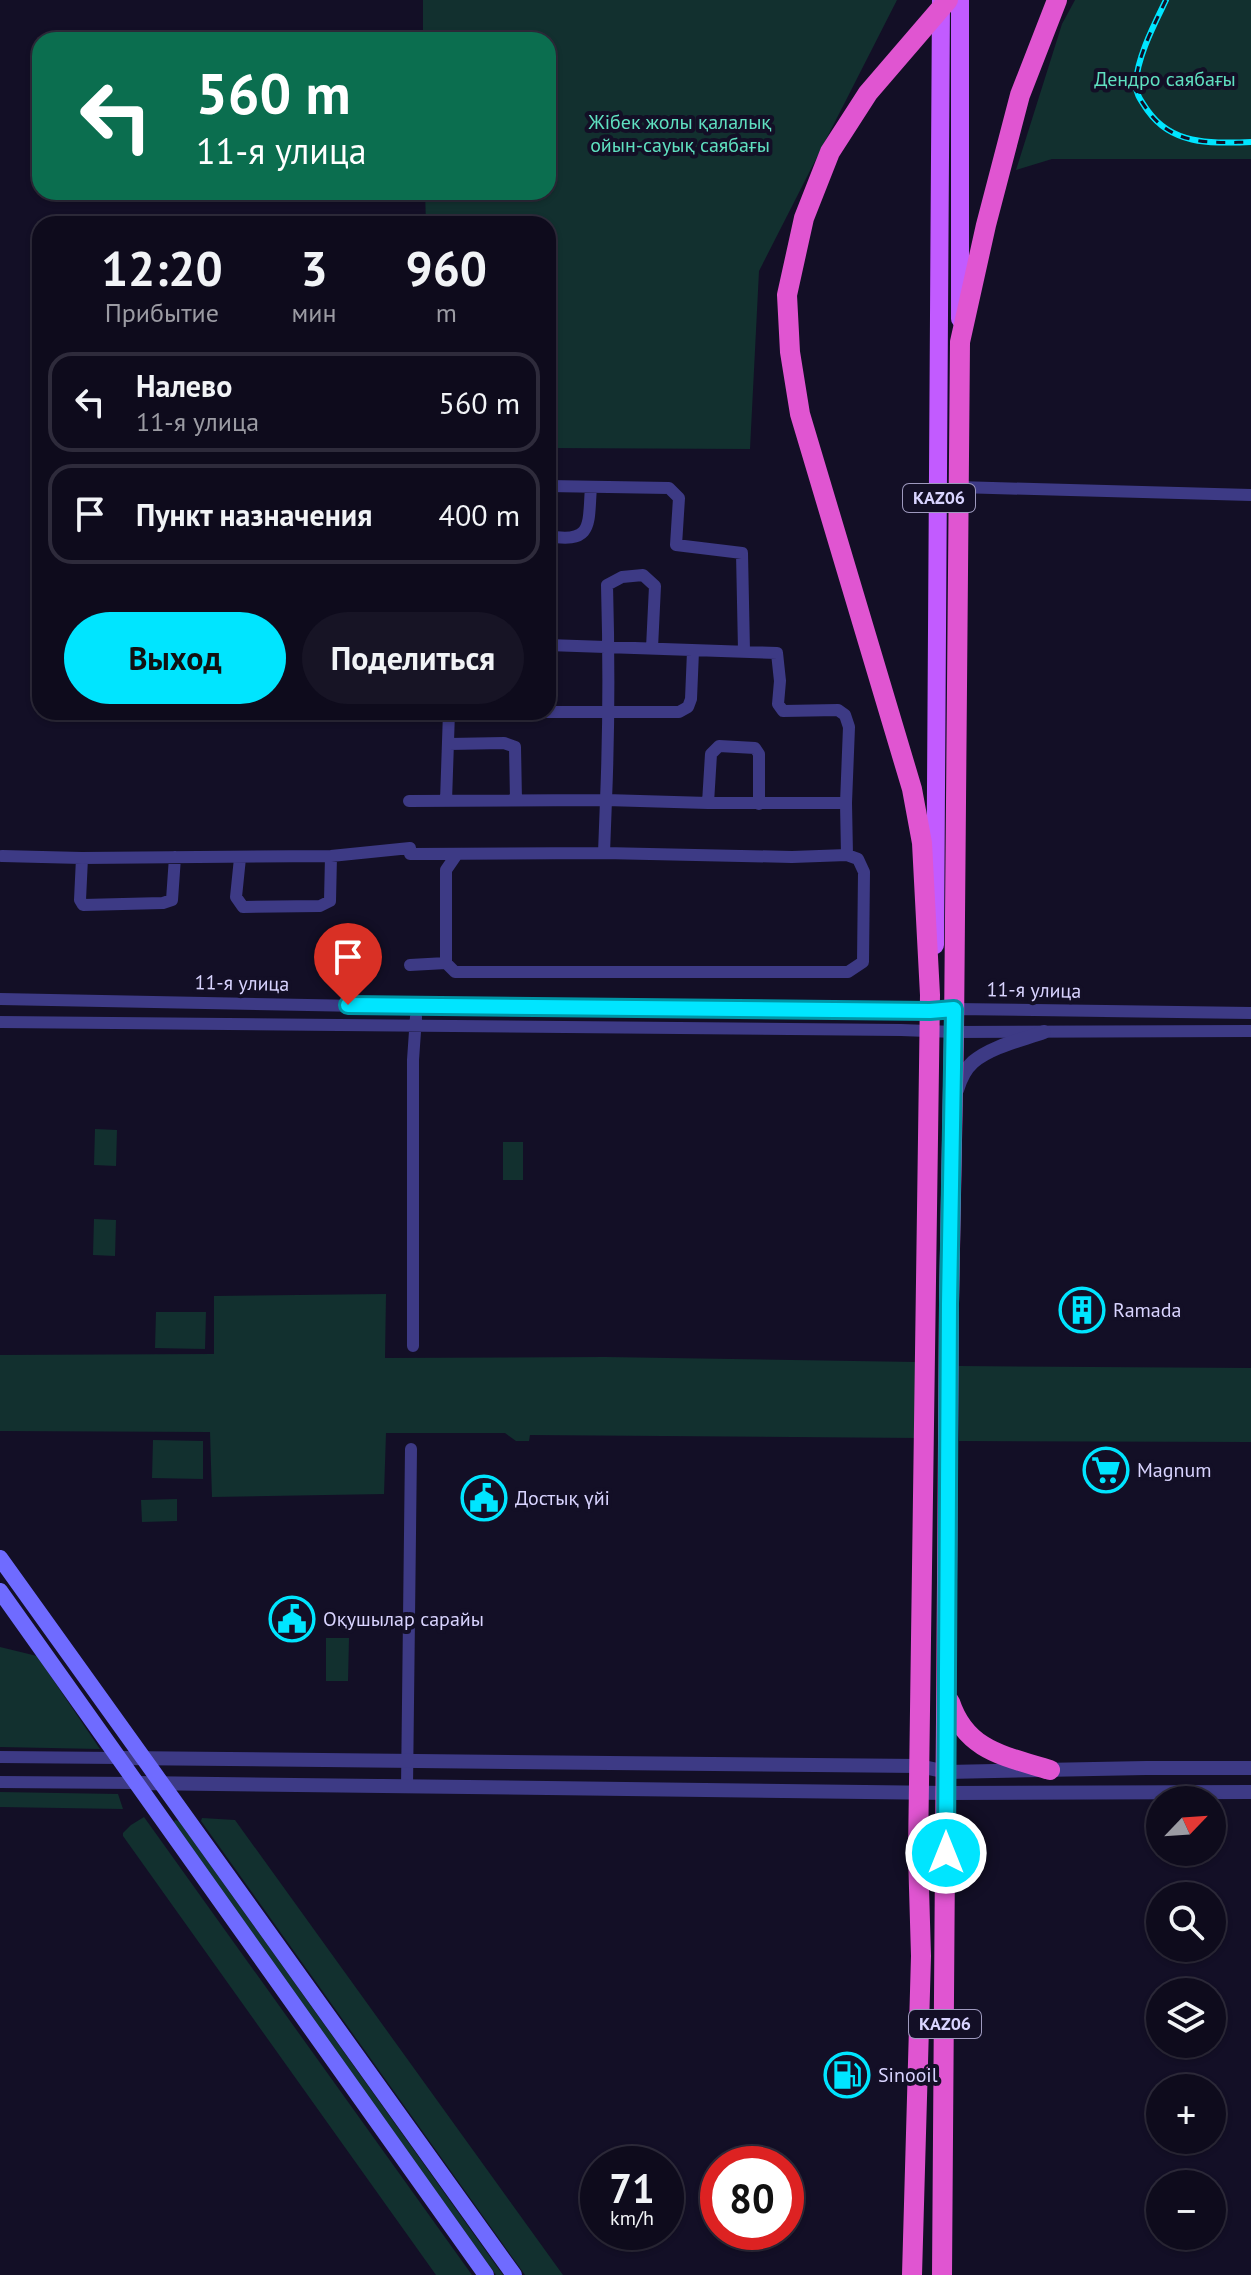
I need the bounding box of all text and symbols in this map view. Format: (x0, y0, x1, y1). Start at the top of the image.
text: 560 m (196, 57, 351, 129)
icon: left (64, 64, 168, 168)
park label: Дендро саябағы (1094, 66, 1236, 92)
park label: Жібек жолы қалалық ойын-сауық саябағы (588, 109, 771, 158)
text: 11-я улица (196, 127, 367, 174)
text: 12:20 (101, 237, 223, 299)
text: 3 (300, 237, 328, 299)
text: 960 (405, 237, 487, 299)
text: Прибытие (105, 296, 219, 329)
text: мин (292, 296, 337, 329)
text: m (436, 296, 457, 329)
text: Налево (136, 366, 232, 405)
icon: left (68, 380, 112, 424)
text: 560 m (439, 383, 520, 422)
text: 11-я улица (136, 405, 259, 438)
road number: KАZ06 (903, 484, 975, 512)
icon: arrive (68, 492, 112, 536)
text: Пункт назначения (136, 495, 372, 534)
text: 400 m (439, 495, 520, 534)
button: Выход (64, 612, 286, 704)
button: Поделиться (302, 612, 524, 704)
pin (314, 923, 382, 1005)
icon: arrive (326, 935, 370, 979)
street label: 11-я улица (194, 969, 290, 997)
street label: 11-я улица (986, 976, 1082, 1004)
building icon: Ramada (1058, 1286, 1106, 1334)
place label: Ramada (1113, 1297, 1181, 1323)
supermarket icon: Magnum (1082, 1446, 1130, 1494)
place label: Magnum (1137, 1457, 1211, 1483)
public building icon: Достық үйі (460, 1474, 508, 1522)
place label: Достық үйі (515, 1485, 610, 1511)
public building icon: Оқушылар сарайы (268, 1595, 316, 1643)
place label: Оқушылар сарайы (323, 1606, 484, 1632)
north arrow (1146, 1786, 1226, 1866)
map controls (1146, 1786, 1226, 2250)
position arrow (904, 1811, 988, 1895)
button: search (1146, 1882, 1226, 1962)
button: layers (1146, 1978, 1226, 2058)
road number: KАZ06 (909, 2010, 981, 2038)
fuel station icon: Sinooil (823, 2051, 871, 2099)
place label: Sinooil (878, 2062, 938, 2088)
button: + (1146, 2074, 1226, 2154)
speed limit sign: 80 (700, 2146, 804, 2250)
text: 71 (609, 2162, 655, 2214)
button: − (1146, 2170, 1226, 2250)
text: km/h (610, 2205, 654, 2231)

